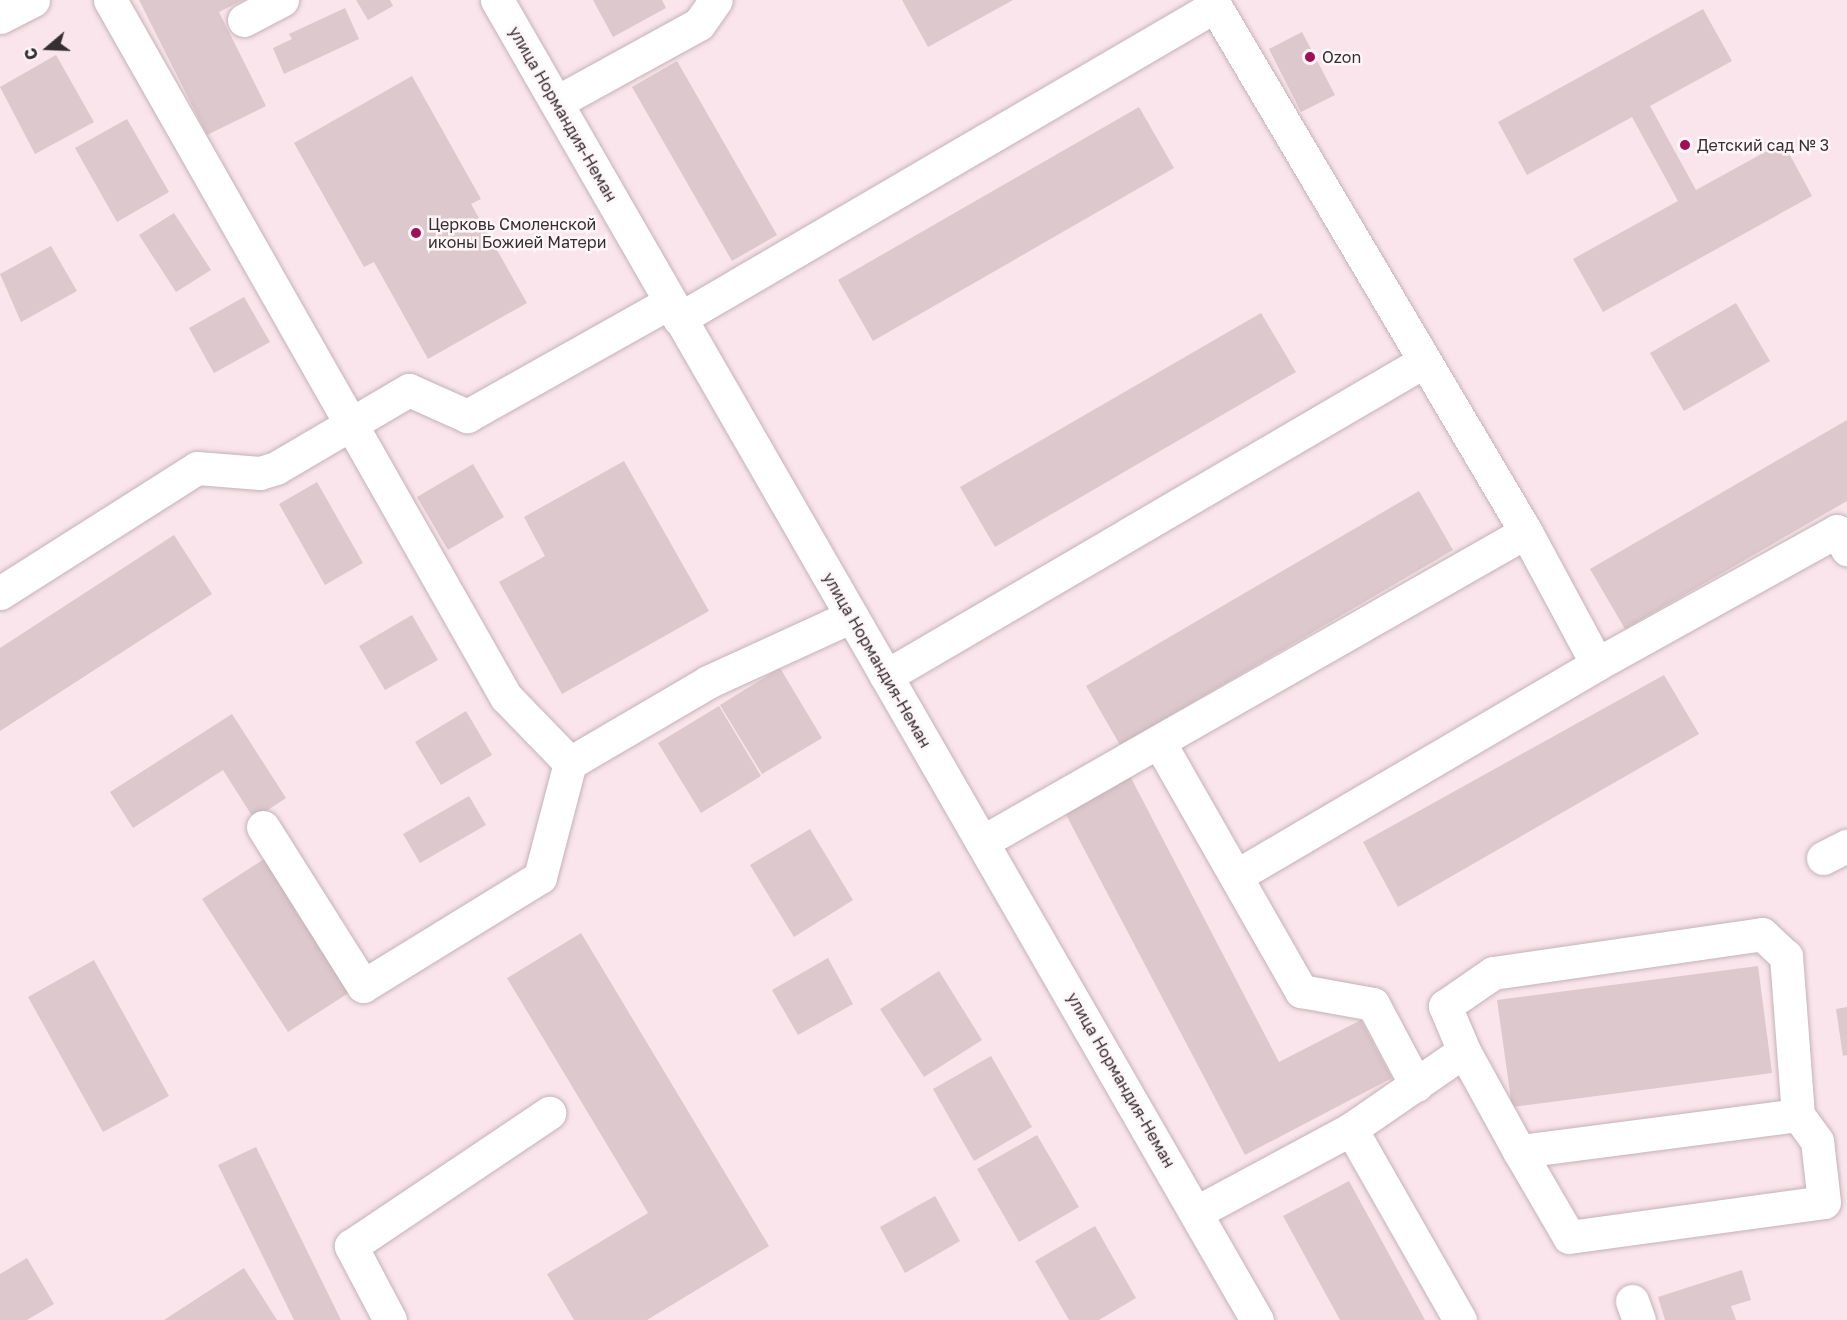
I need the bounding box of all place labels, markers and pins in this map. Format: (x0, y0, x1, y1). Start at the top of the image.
place label: Ozon (1322, 47, 1361, 67)
marker: Ozon (1303, 50, 1317, 64)
place label: Детский сад № 3 (1697, 135, 1829, 155)
marker: Детский сад № 3 (1678, 138, 1692, 152)
place label: Церковь Смоленской иконы Божией Матери (428, 214, 606, 252)
marker: Церковь Смоленской иконы Божией Матери (409, 226, 423, 240)

